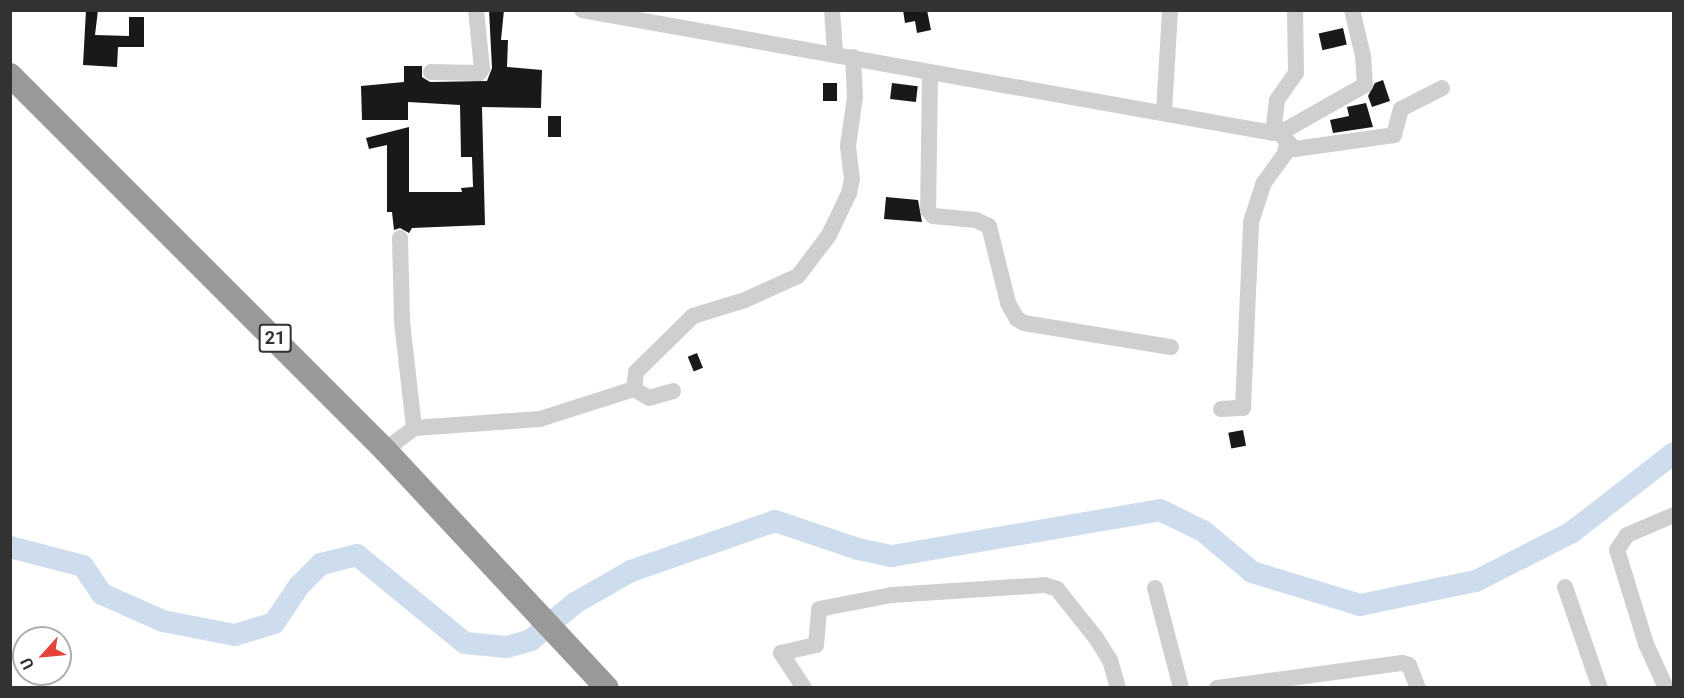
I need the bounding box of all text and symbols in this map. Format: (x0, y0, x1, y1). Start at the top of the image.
road number: 21 (258, 323, 292, 353)
north arrow (12, 626, 72, 686)
text: U (16, 654, 38, 673)

